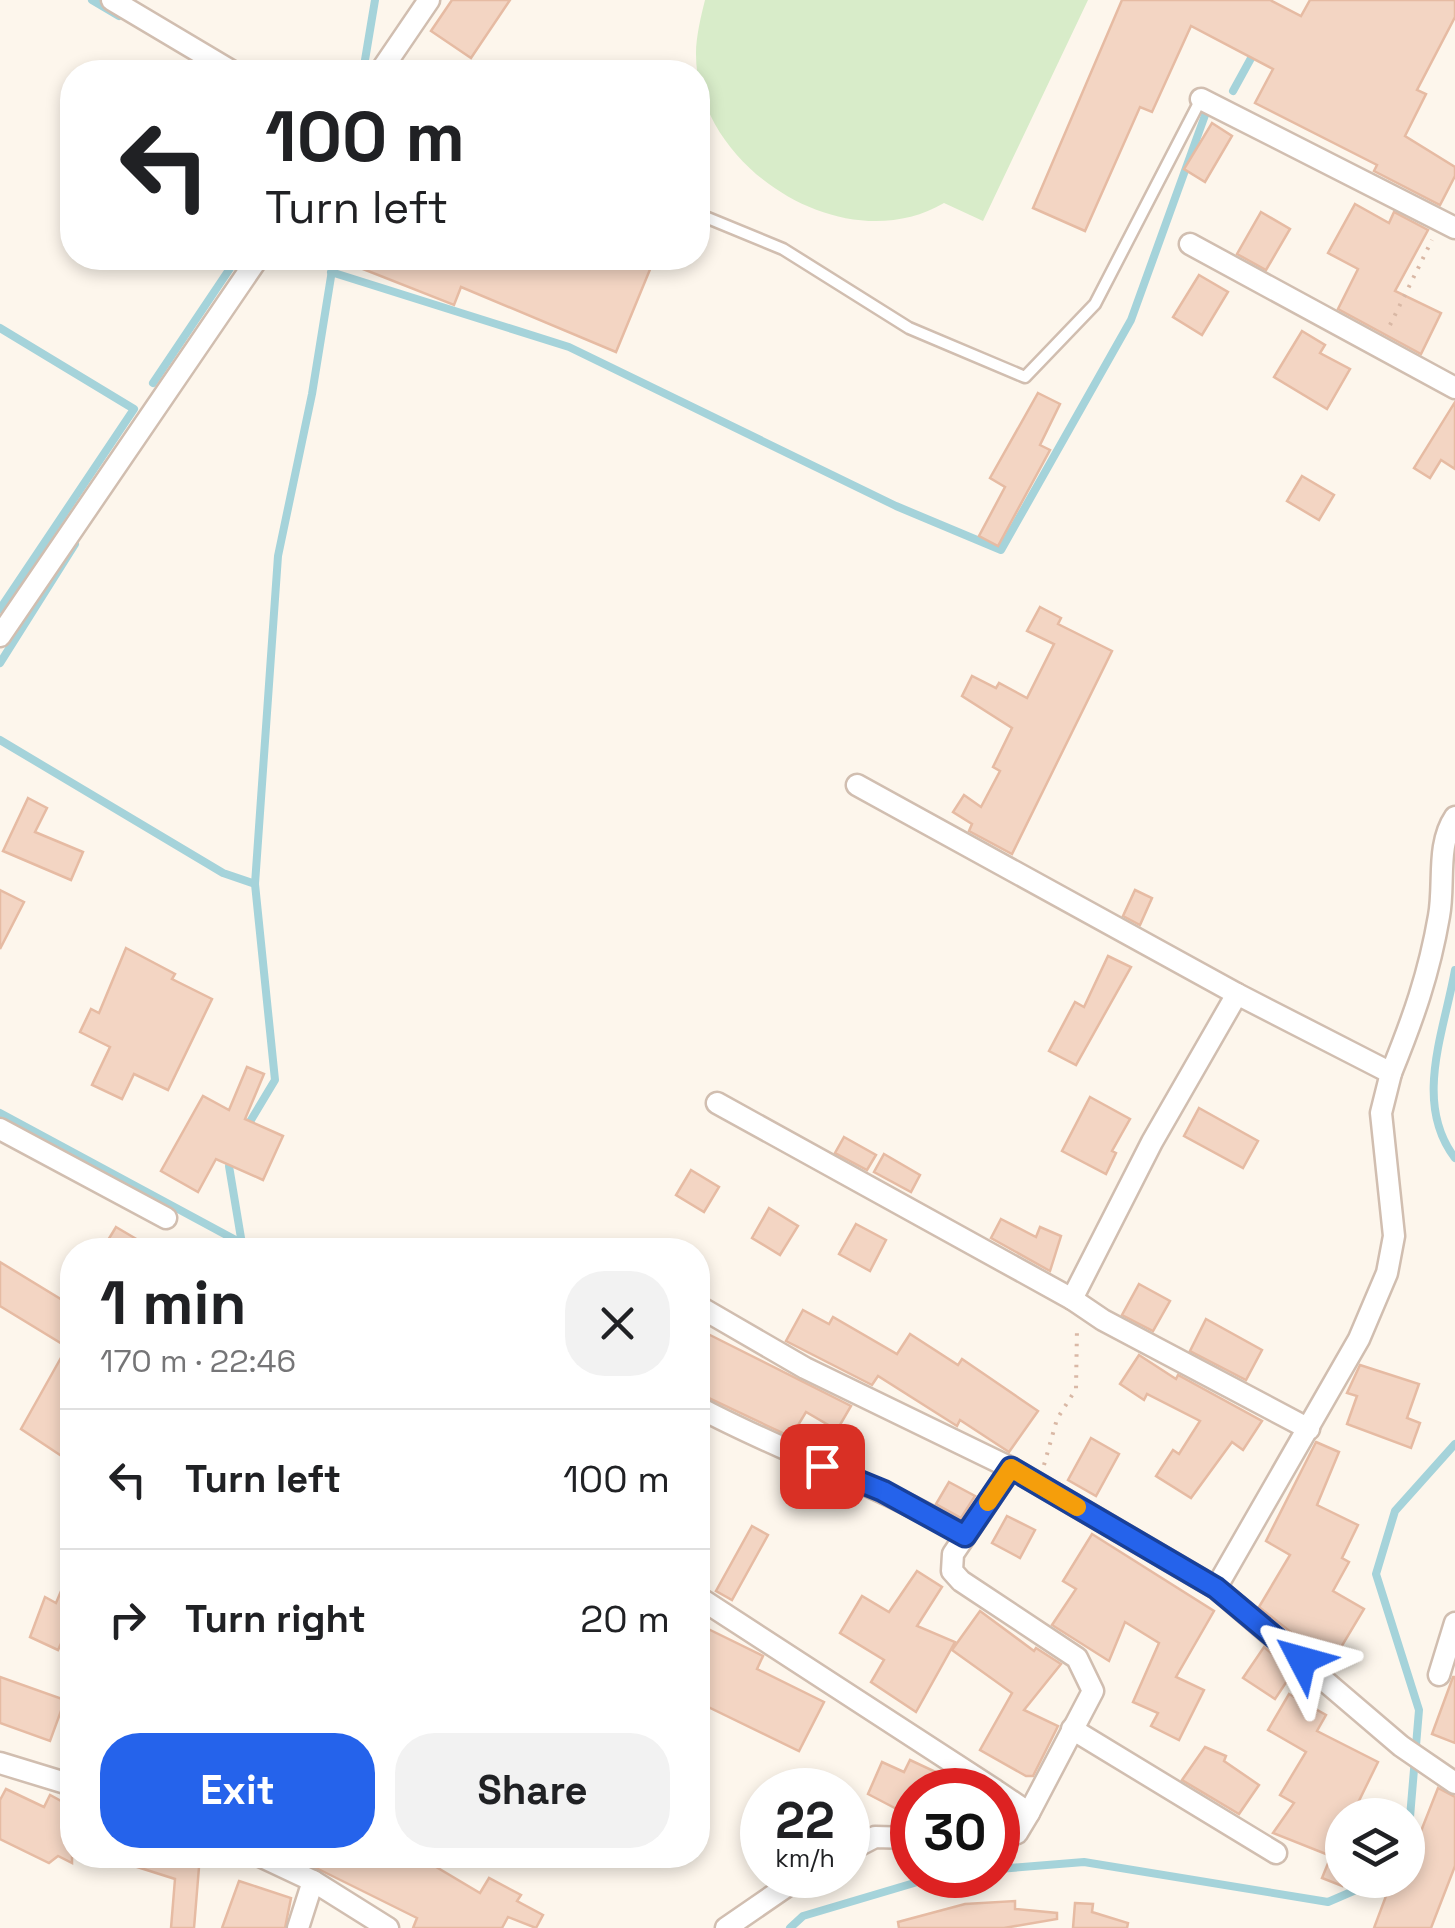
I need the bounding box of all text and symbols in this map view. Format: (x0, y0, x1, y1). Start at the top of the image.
text: 100 m (265, 92, 465, 181)
icon: left (100, 100, 230, 230)
text: Turn left (265, 179, 448, 236)
text: 1 min (100, 1265, 247, 1342)
button: close (565, 1271, 670, 1376)
text: 170 m · 22:46 (100, 1341, 296, 1381)
pin (780, 1424, 865, 1509)
icon: arrive (795, 1439, 850, 1494)
icon: left (100, 1452, 155, 1507)
text: Turn left (185, 1455, 341, 1503)
text: 100 m (563, 1455, 670, 1503)
icon: right (100, 1592, 155, 1647)
text: Turn right (185, 1595, 366, 1643)
text: 20 m (580, 1595, 670, 1643)
position arrow (1250, 1608, 1354, 1712)
button: Exit (100, 1733, 375, 1848)
button: Share (395, 1733, 670, 1848)
speed limit sign: 30 (890, 1768, 1020, 1898)
text: 22 (775, 1789, 835, 1853)
map controls (1325, 1798, 1425, 1898)
button: layers (1325, 1798, 1425, 1898)
text: km/h (775, 1842, 835, 1874)

